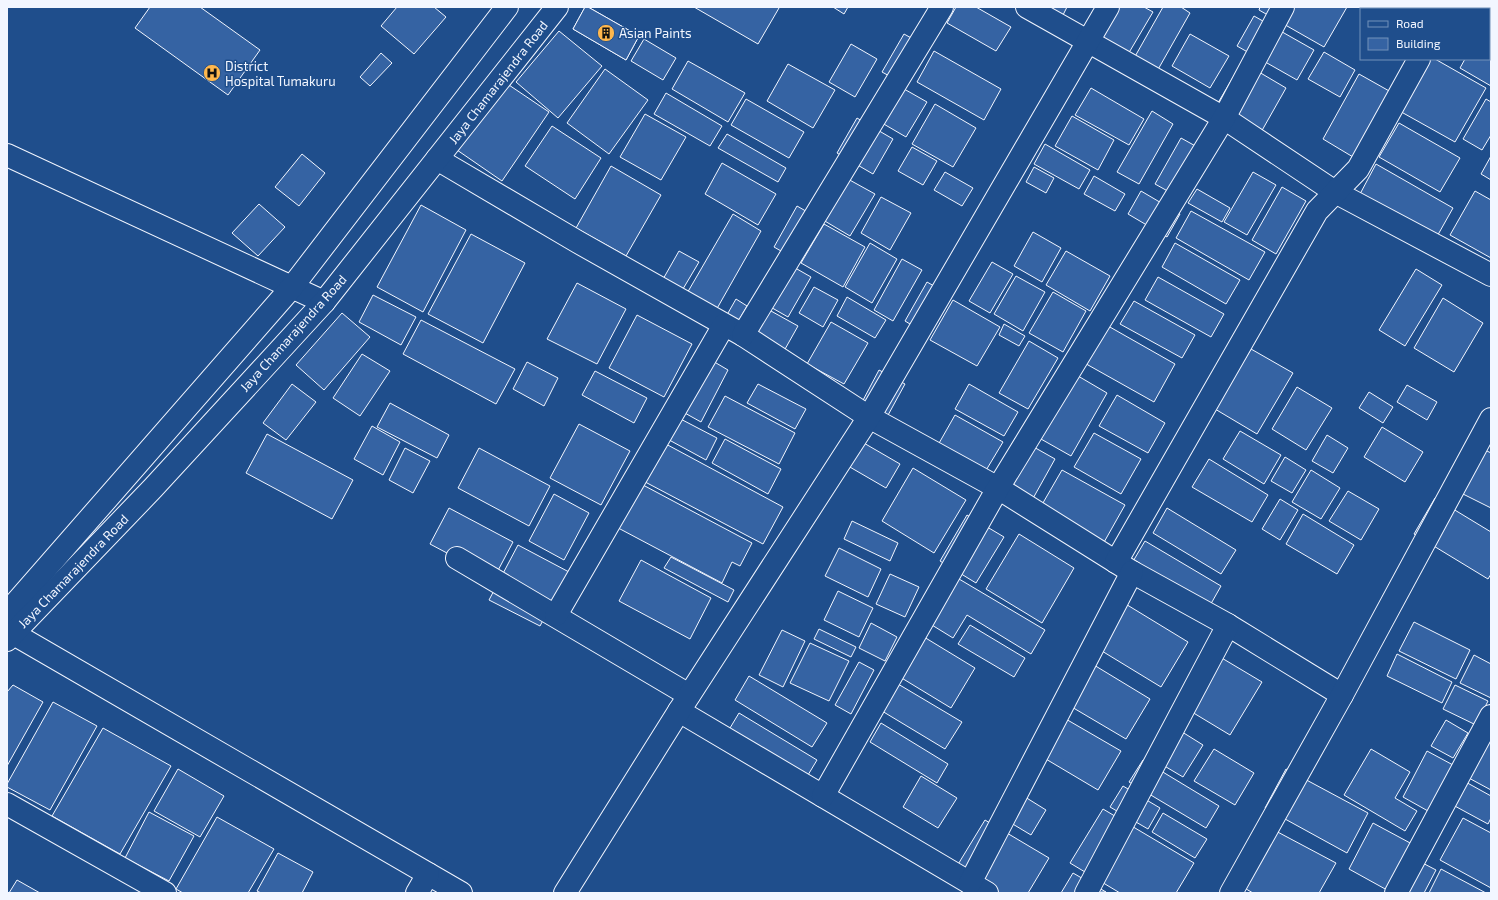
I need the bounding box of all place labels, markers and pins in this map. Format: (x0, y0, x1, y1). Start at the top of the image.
building icon: Asian Paints (596, 23, 616, 43)
place label: Asian Paints (619, 25, 692, 41)
place label: District Hospital Tumakuru (225, 58, 336, 89)
hospital icon: District Hospital Tumakuru (202, 63, 222, 83)

